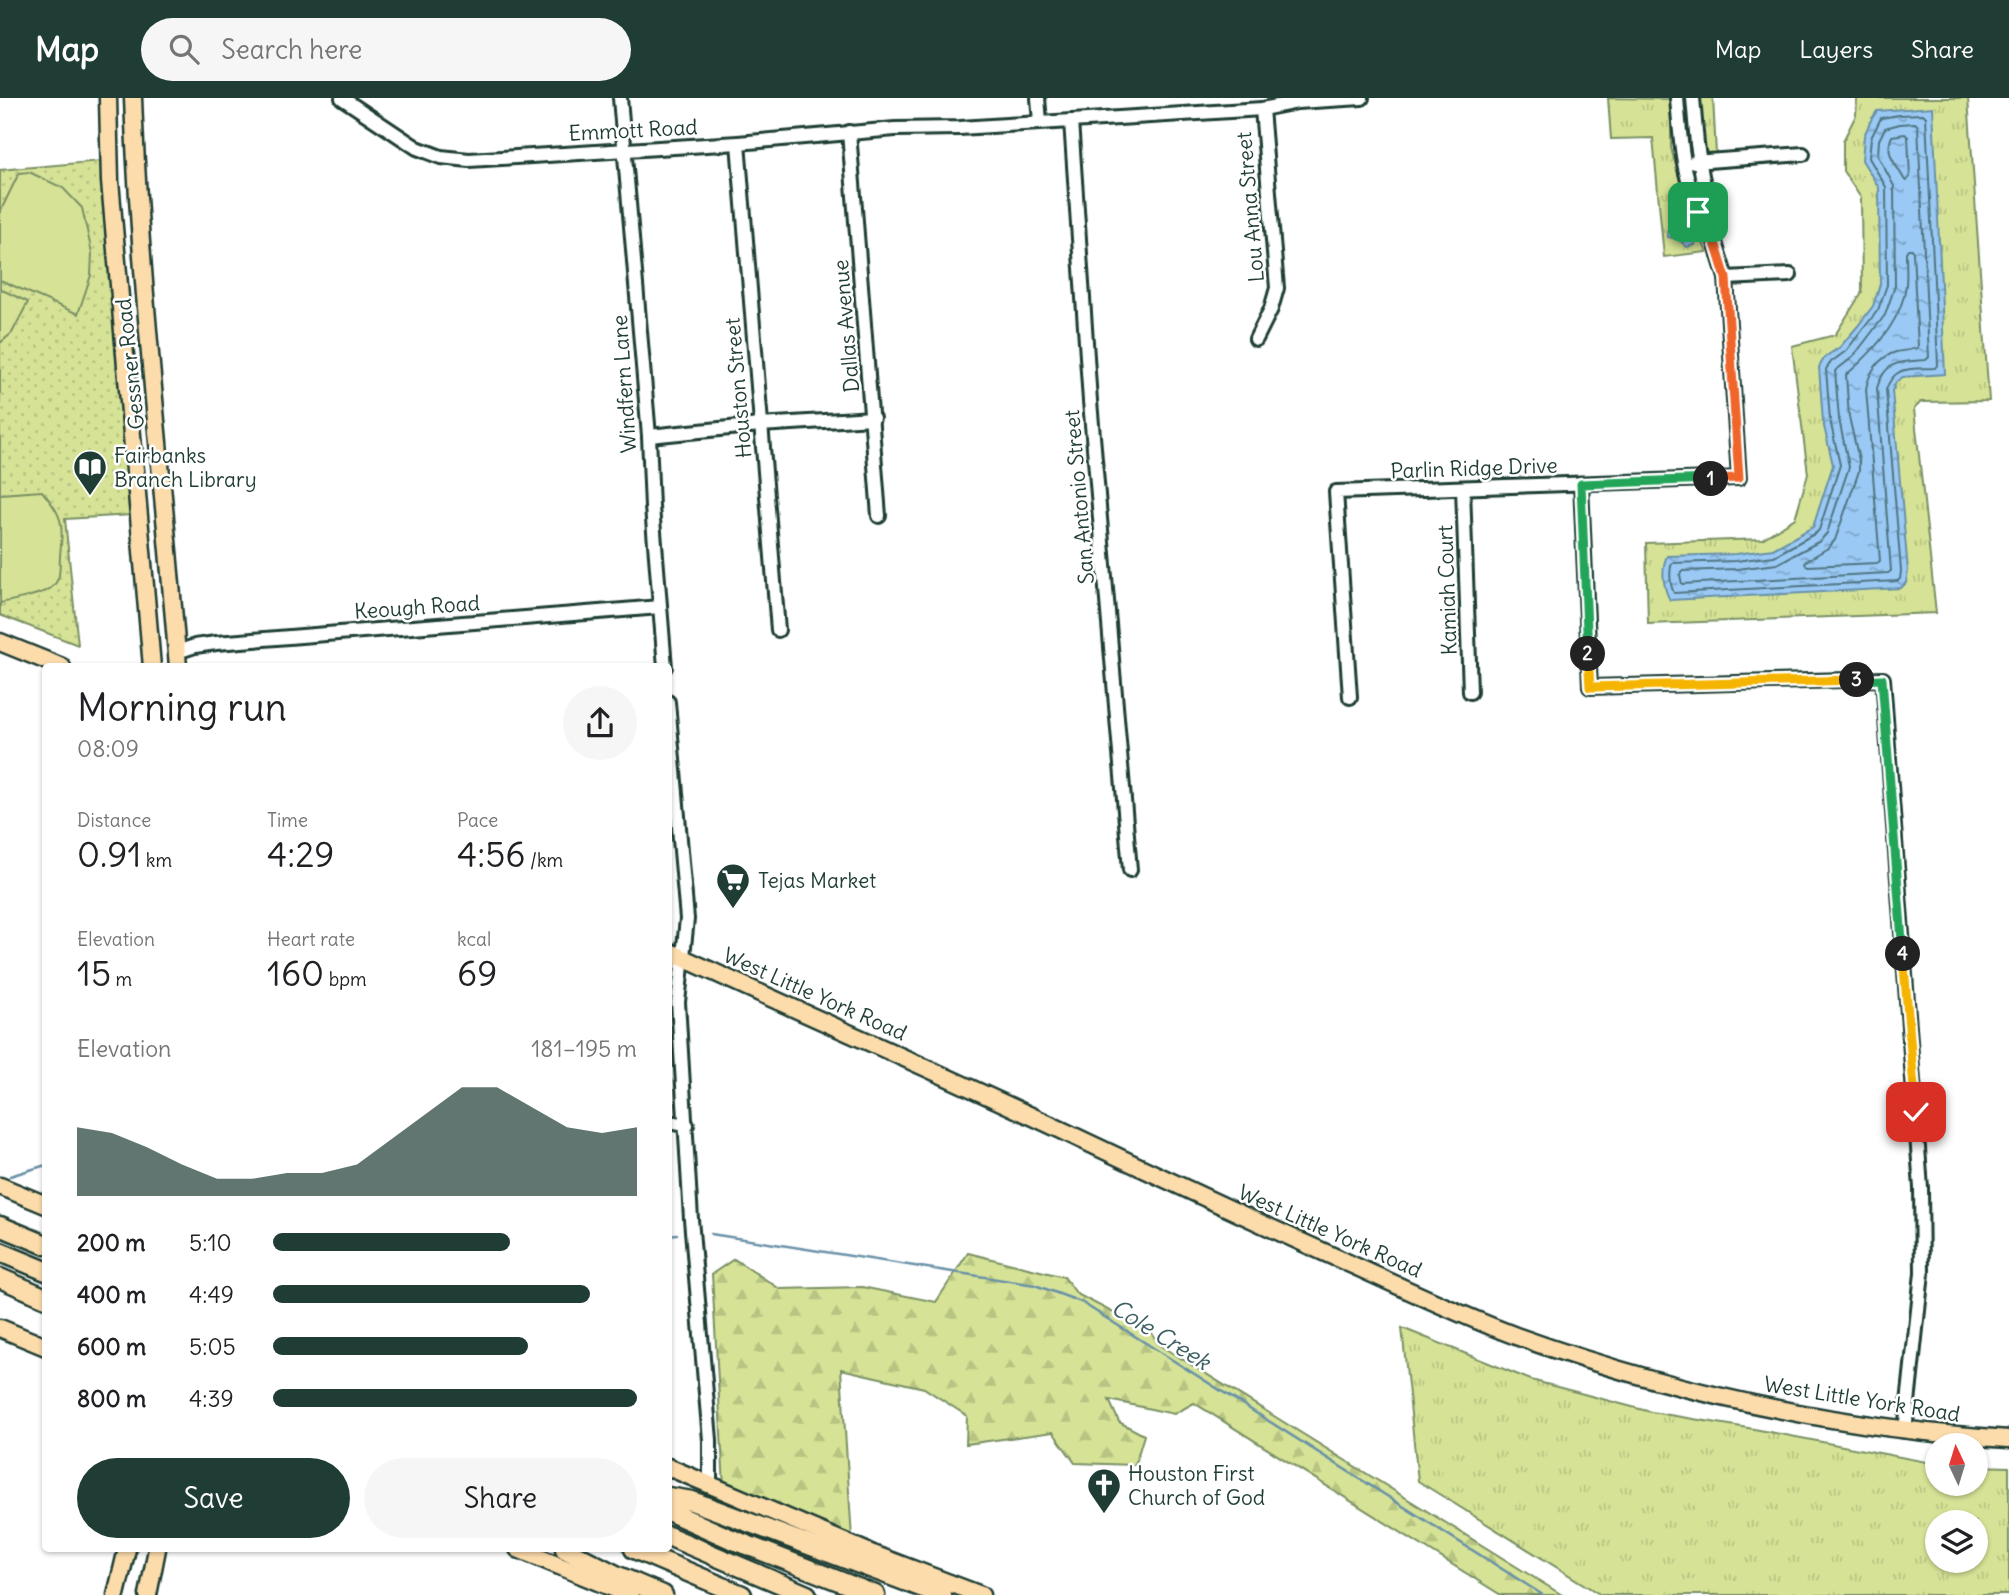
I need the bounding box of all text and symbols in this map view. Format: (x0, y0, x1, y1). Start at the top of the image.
search box (141, 18, 631, 81)
text: Map (35, 28, 99, 70)
icon: search (165, 30, 203, 68)
text: Search here (221, 33, 362, 66)
text: Map (1715, 34, 1761, 64)
text: Layers (1799, 34, 1873, 64)
text: Share (1911, 34, 1974, 64)
street label: Emmott Road (568, 113, 698, 147)
street label: Lou Anna Street (1230, 131, 1270, 283)
pin (1668, 182, 1728, 242)
icon: arrive (1679, 193, 1717, 231)
street label: Dallas Avenue (827, 258, 865, 394)
street label: Gessner Road (110, 297, 150, 431)
street label: Windfern Lane (606, 314, 642, 454)
street label: Houston Street (718, 317, 758, 459)
street label: San Antonio Street (1058, 409, 1100, 585)
place label: Fairbanks Branch Library (114, 442, 257, 493)
library icon: Fairbanks Branch Library (71, 448, 109, 497)
street label: Parlin Ridge Drive (1390, 452, 1558, 484)
pin: 1 (1694, 462, 1728, 496)
text: 1 (1707, 466, 1714, 490)
street label: Kamiah Court (1431, 524, 1463, 656)
street label: Keough Road (353, 589, 481, 625)
pin: 2 (1570, 636, 1606, 672)
text: 2 (1582, 641, 1593, 665)
pin: 3 (1840, 662, 1874, 698)
text: 3 (1851, 667, 1862, 691)
text: Morning run (77, 684, 287, 731)
button: share (563, 686, 637, 760)
text: 08:09 (77, 734, 139, 763)
text: Distance (77, 808, 151, 832)
text: Time (267, 808, 308, 832)
text: Pace (457, 808, 498, 832)
text: 0.91 (77, 832, 141, 876)
text: 4:29 (267, 832, 334, 876)
text: 4:56 (457, 832, 525, 876)
text: km (141, 848, 172, 872)
text: /km (525, 848, 563, 872)
supermarket icon: Tejas Market (714, 861, 752, 910)
place label: Tejas Market (758, 867, 876, 894)
text: Elevation (77, 927, 155, 951)
text: Heart rate (267, 927, 355, 951)
text: kcal (457, 927, 491, 951)
pin: 4 (1885, 936, 1920, 972)
street label: West Little York Road (719, 941, 911, 1047)
text: 4 (1897, 941, 1908, 965)
text: 15 (77, 951, 111, 995)
text: 160 (267, 951, 324, 995)
text: 69 (457, 951, 497, 995)
text: m (111, 967, 132, 991)
text: bpm (324, 967, 367, 991)
text: Elevation (77, 1034, 171, 1063)
text: 181–195 m (531, 1034, 637, 1063)
pin (1886, 1082, 1946, 1142)
icon: check (1897, 1093, 1935, 1131)
street label: West Little York Road (1234, 1178, 1426, 1284)
text: 200 m (77, 1228, 146, 1257)
text: 5:10 (189, 1228, 232, 1257)
text: 400 m (77, 1280, 146, 1309)
text: 4:49 (189, 1280, 234, 1309)
water label: Cole Creek (1106, 1292, 1217, 1376)
text: 600 m (77, 1332, 146, 1361)
text: 5:05 (189, 1332, 236, 1361)
street label: West Little York Road (1762, 1370, 1962, 1428)
text: 800 m (77, 1384, 146, 1413)
text: 4:39 (189, 1384, 234, 1413)
north arrow (1925, 1433, 1988, 1496)
map controls (1925, 1433, 1988, 1573)
button: Save (77, 1458, 350, 1538)
button: Share (364, 1458, 637, 1538)
place label: Houston First Church of God (1128, 1460, 1265, 1511)
church icon: Houston First Church of God (1085, 1466, 1123, 1515)
button: layers (1925, 1510, 1988, 1573)

